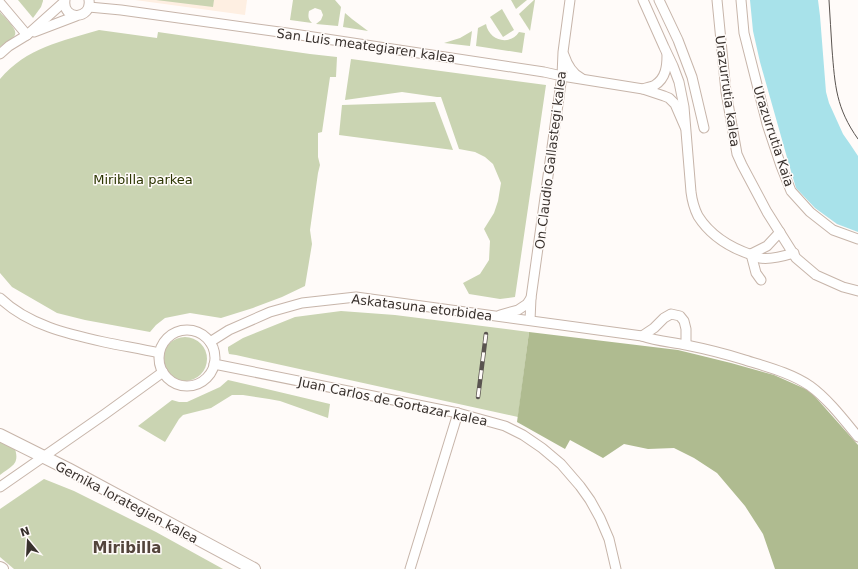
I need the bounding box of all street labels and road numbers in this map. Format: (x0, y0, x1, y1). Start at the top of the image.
street label: San Luis meategiaren kalea (276, 26, 456, 65)
street label: Urazurrutia kalea (712, 34, 743, 148)
street label: On Claudio Gallastegi kalea (532, 70, 569, 250)
street label: Urazurrutia Kaia (750, 84, 797, 189)
street label: Askatasuna etorbidea (351, 291, 493, 324)
street label: Juan Carlos de Gortazar kalea (296, 374, 489, 429)
street label: Gernika lorategien kalea (53, 458, 201, 547)

